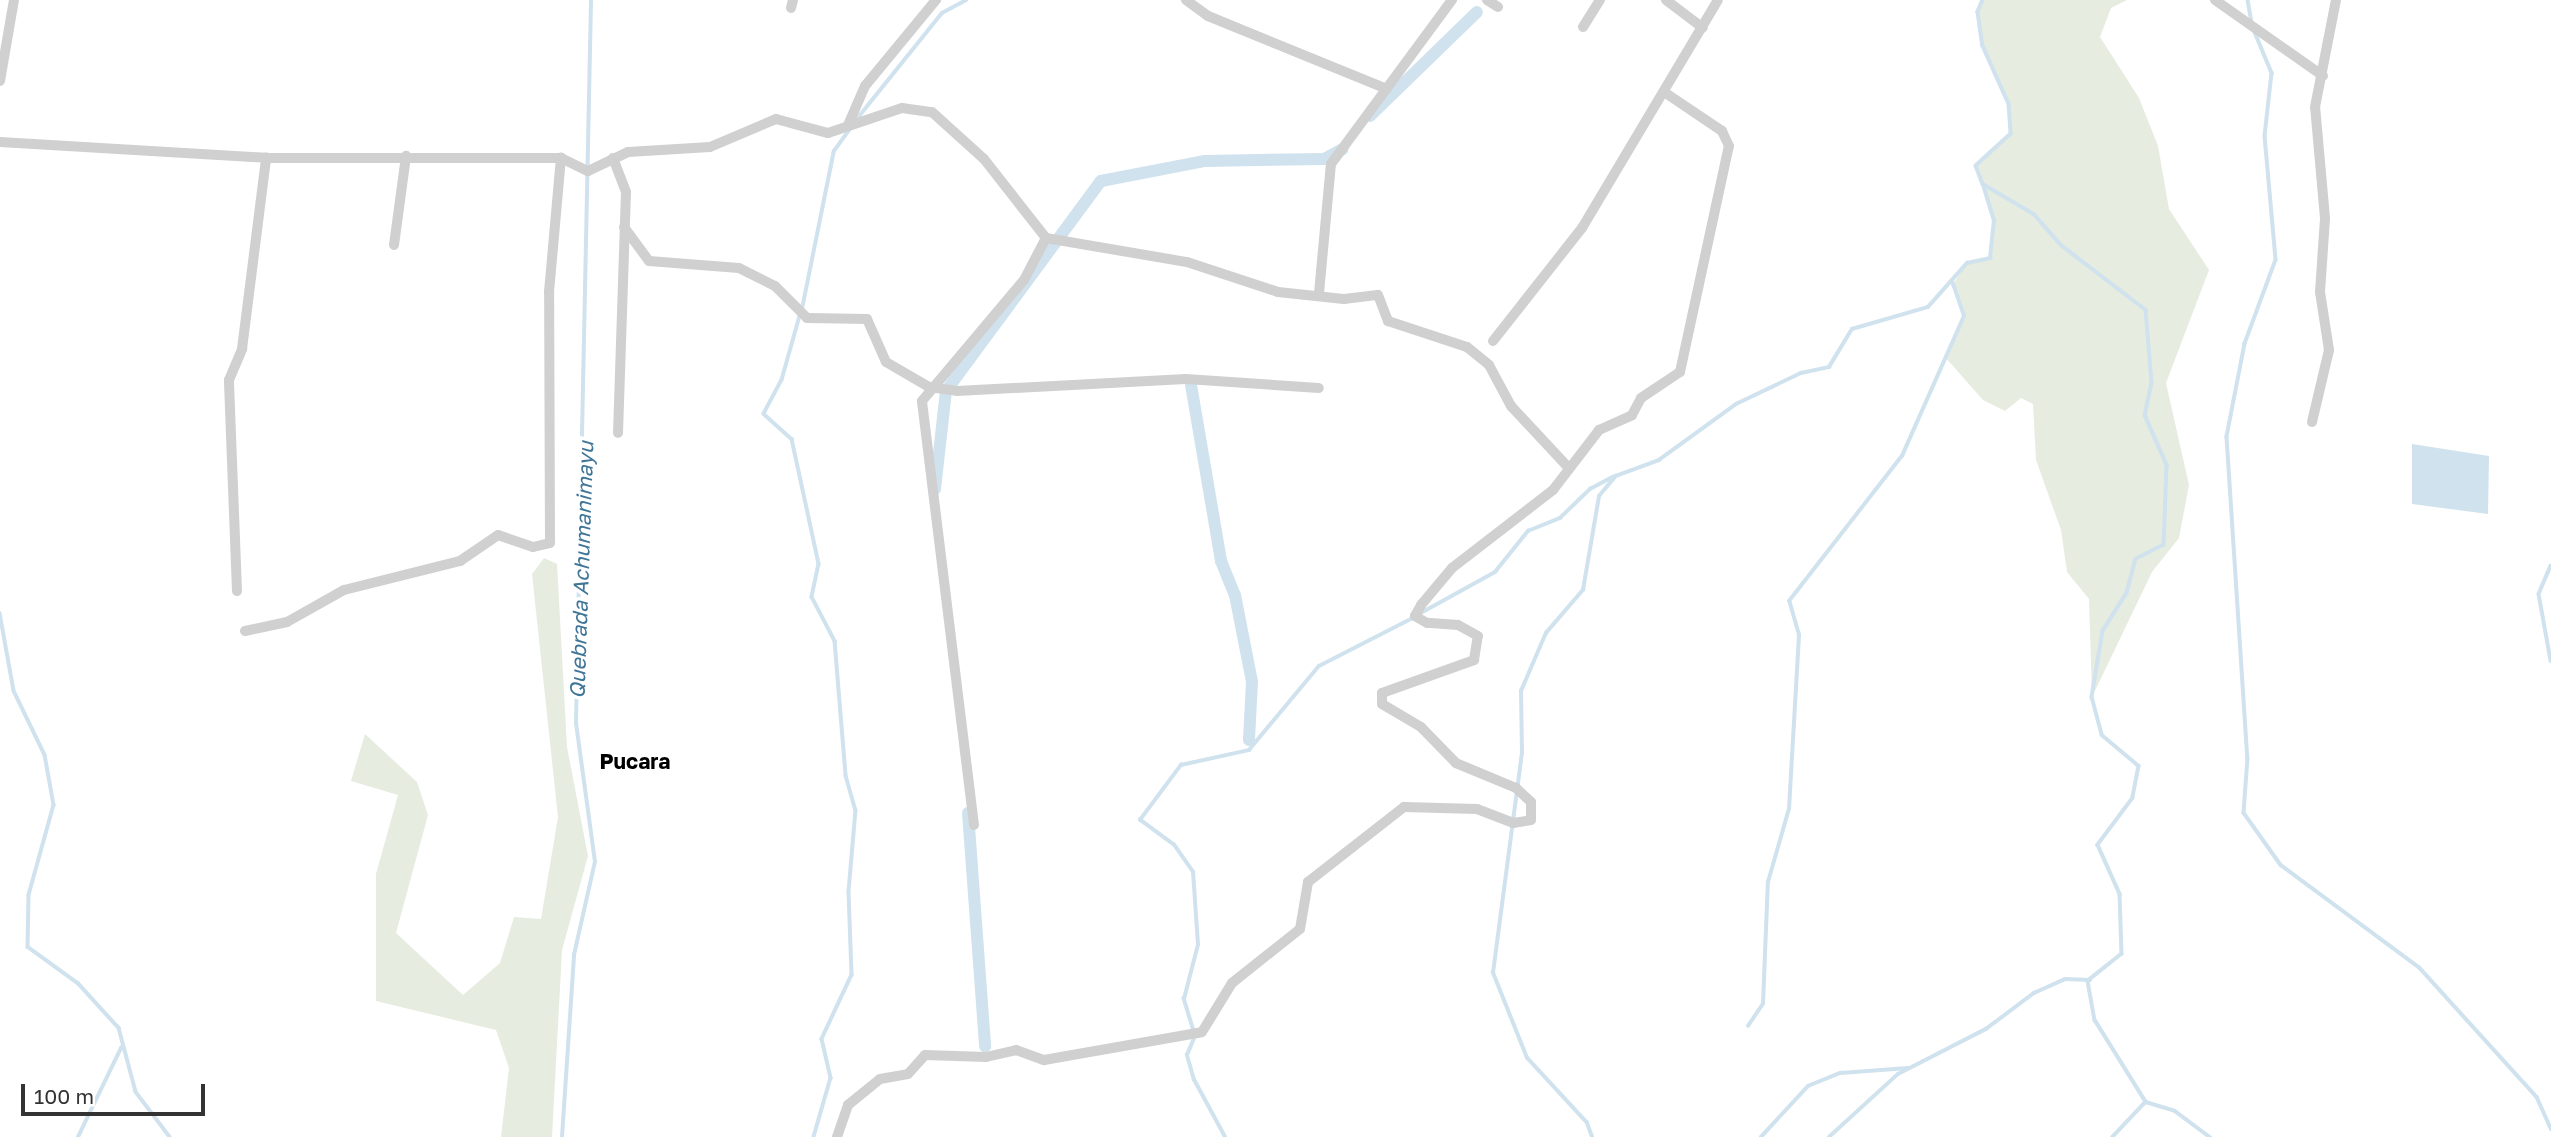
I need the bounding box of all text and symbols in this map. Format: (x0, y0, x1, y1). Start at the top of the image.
water label: Quebrada Achumanimayu (564, 441, 598, 699)
district label: Pucara (600, 748, 670, 774)
scale bar (24, 1070, 208, 1114)
text: 100 m (34, 1083, 94, 1109)

